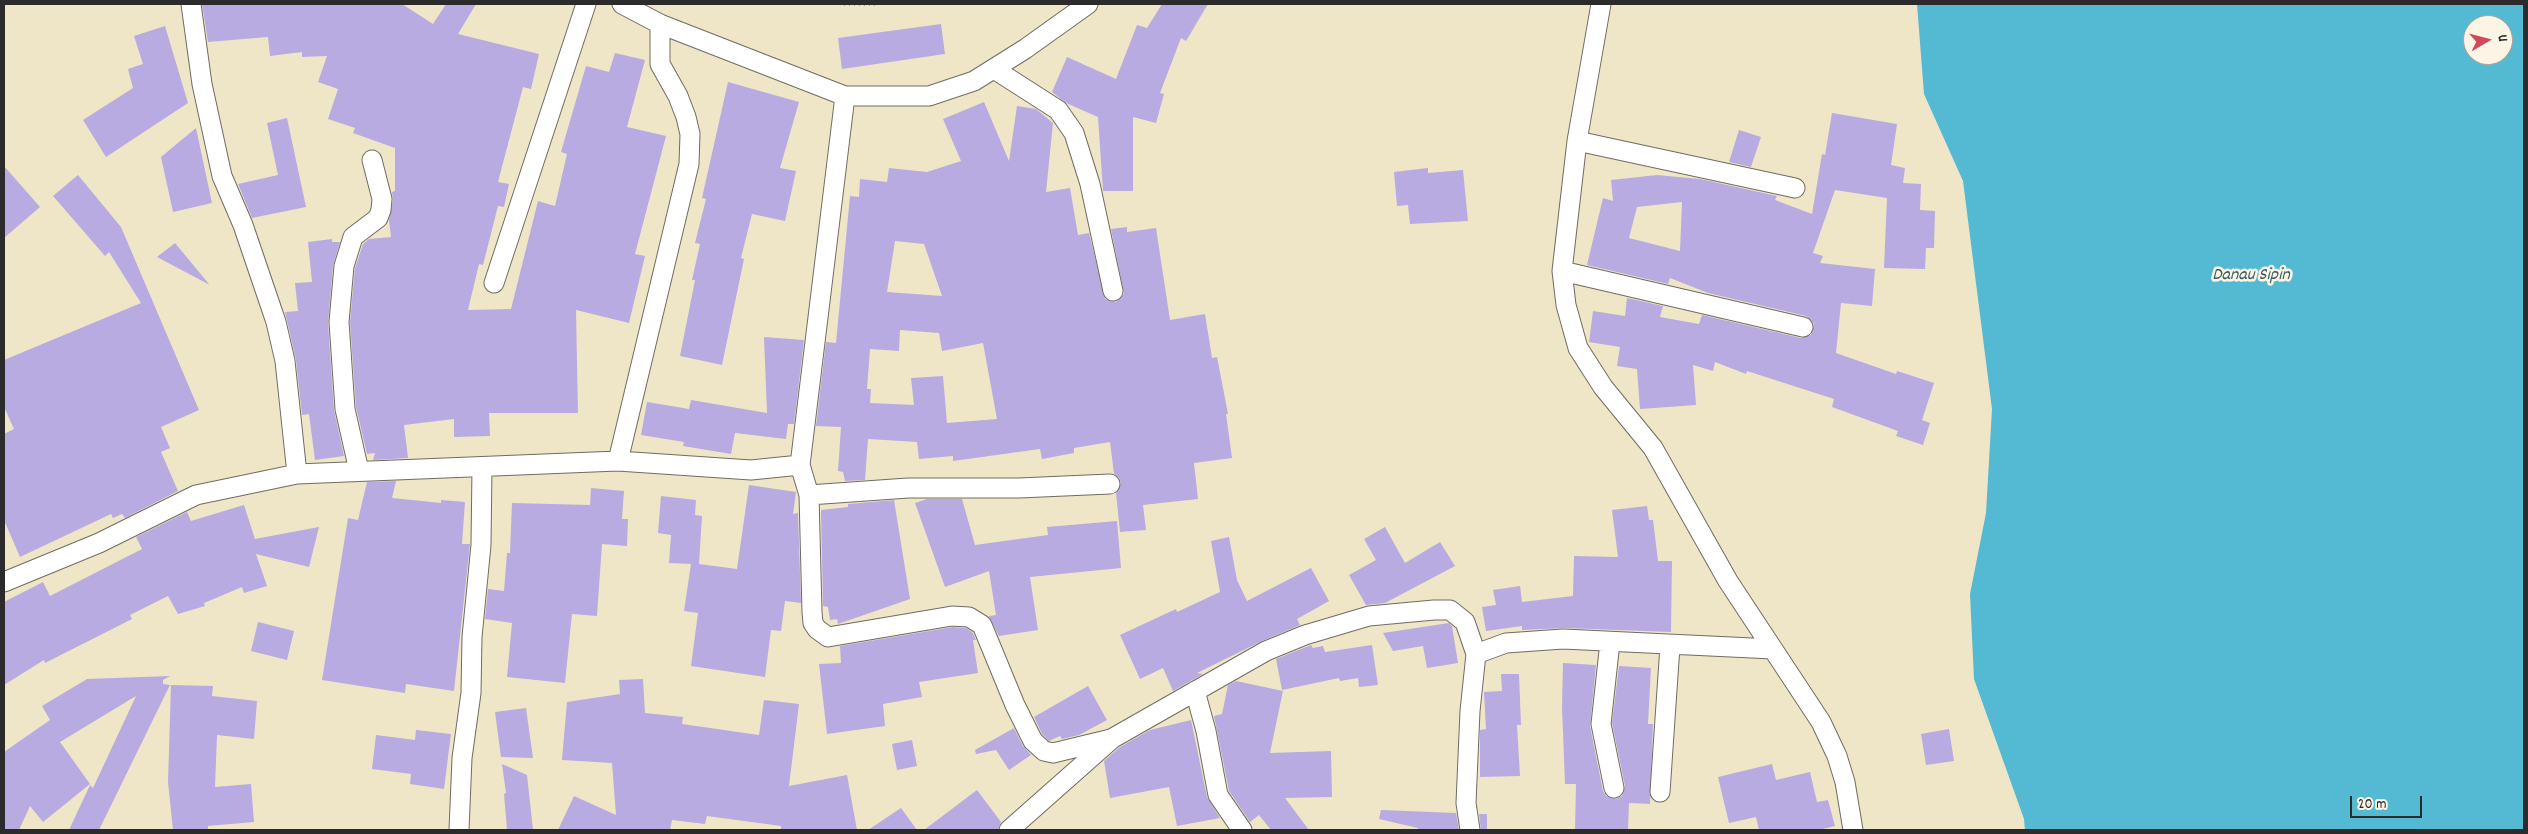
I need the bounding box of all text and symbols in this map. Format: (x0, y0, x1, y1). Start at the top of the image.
north arrow (2463, 15, 2513, 65)
text: U (2491, 33, 2512, 43)
water label: Danau Sipin (2212, 266, 2290, 288)
scale bar (2353, 786, 2426, 818)
text: 20 m (2358, 794, 2386, 816)

